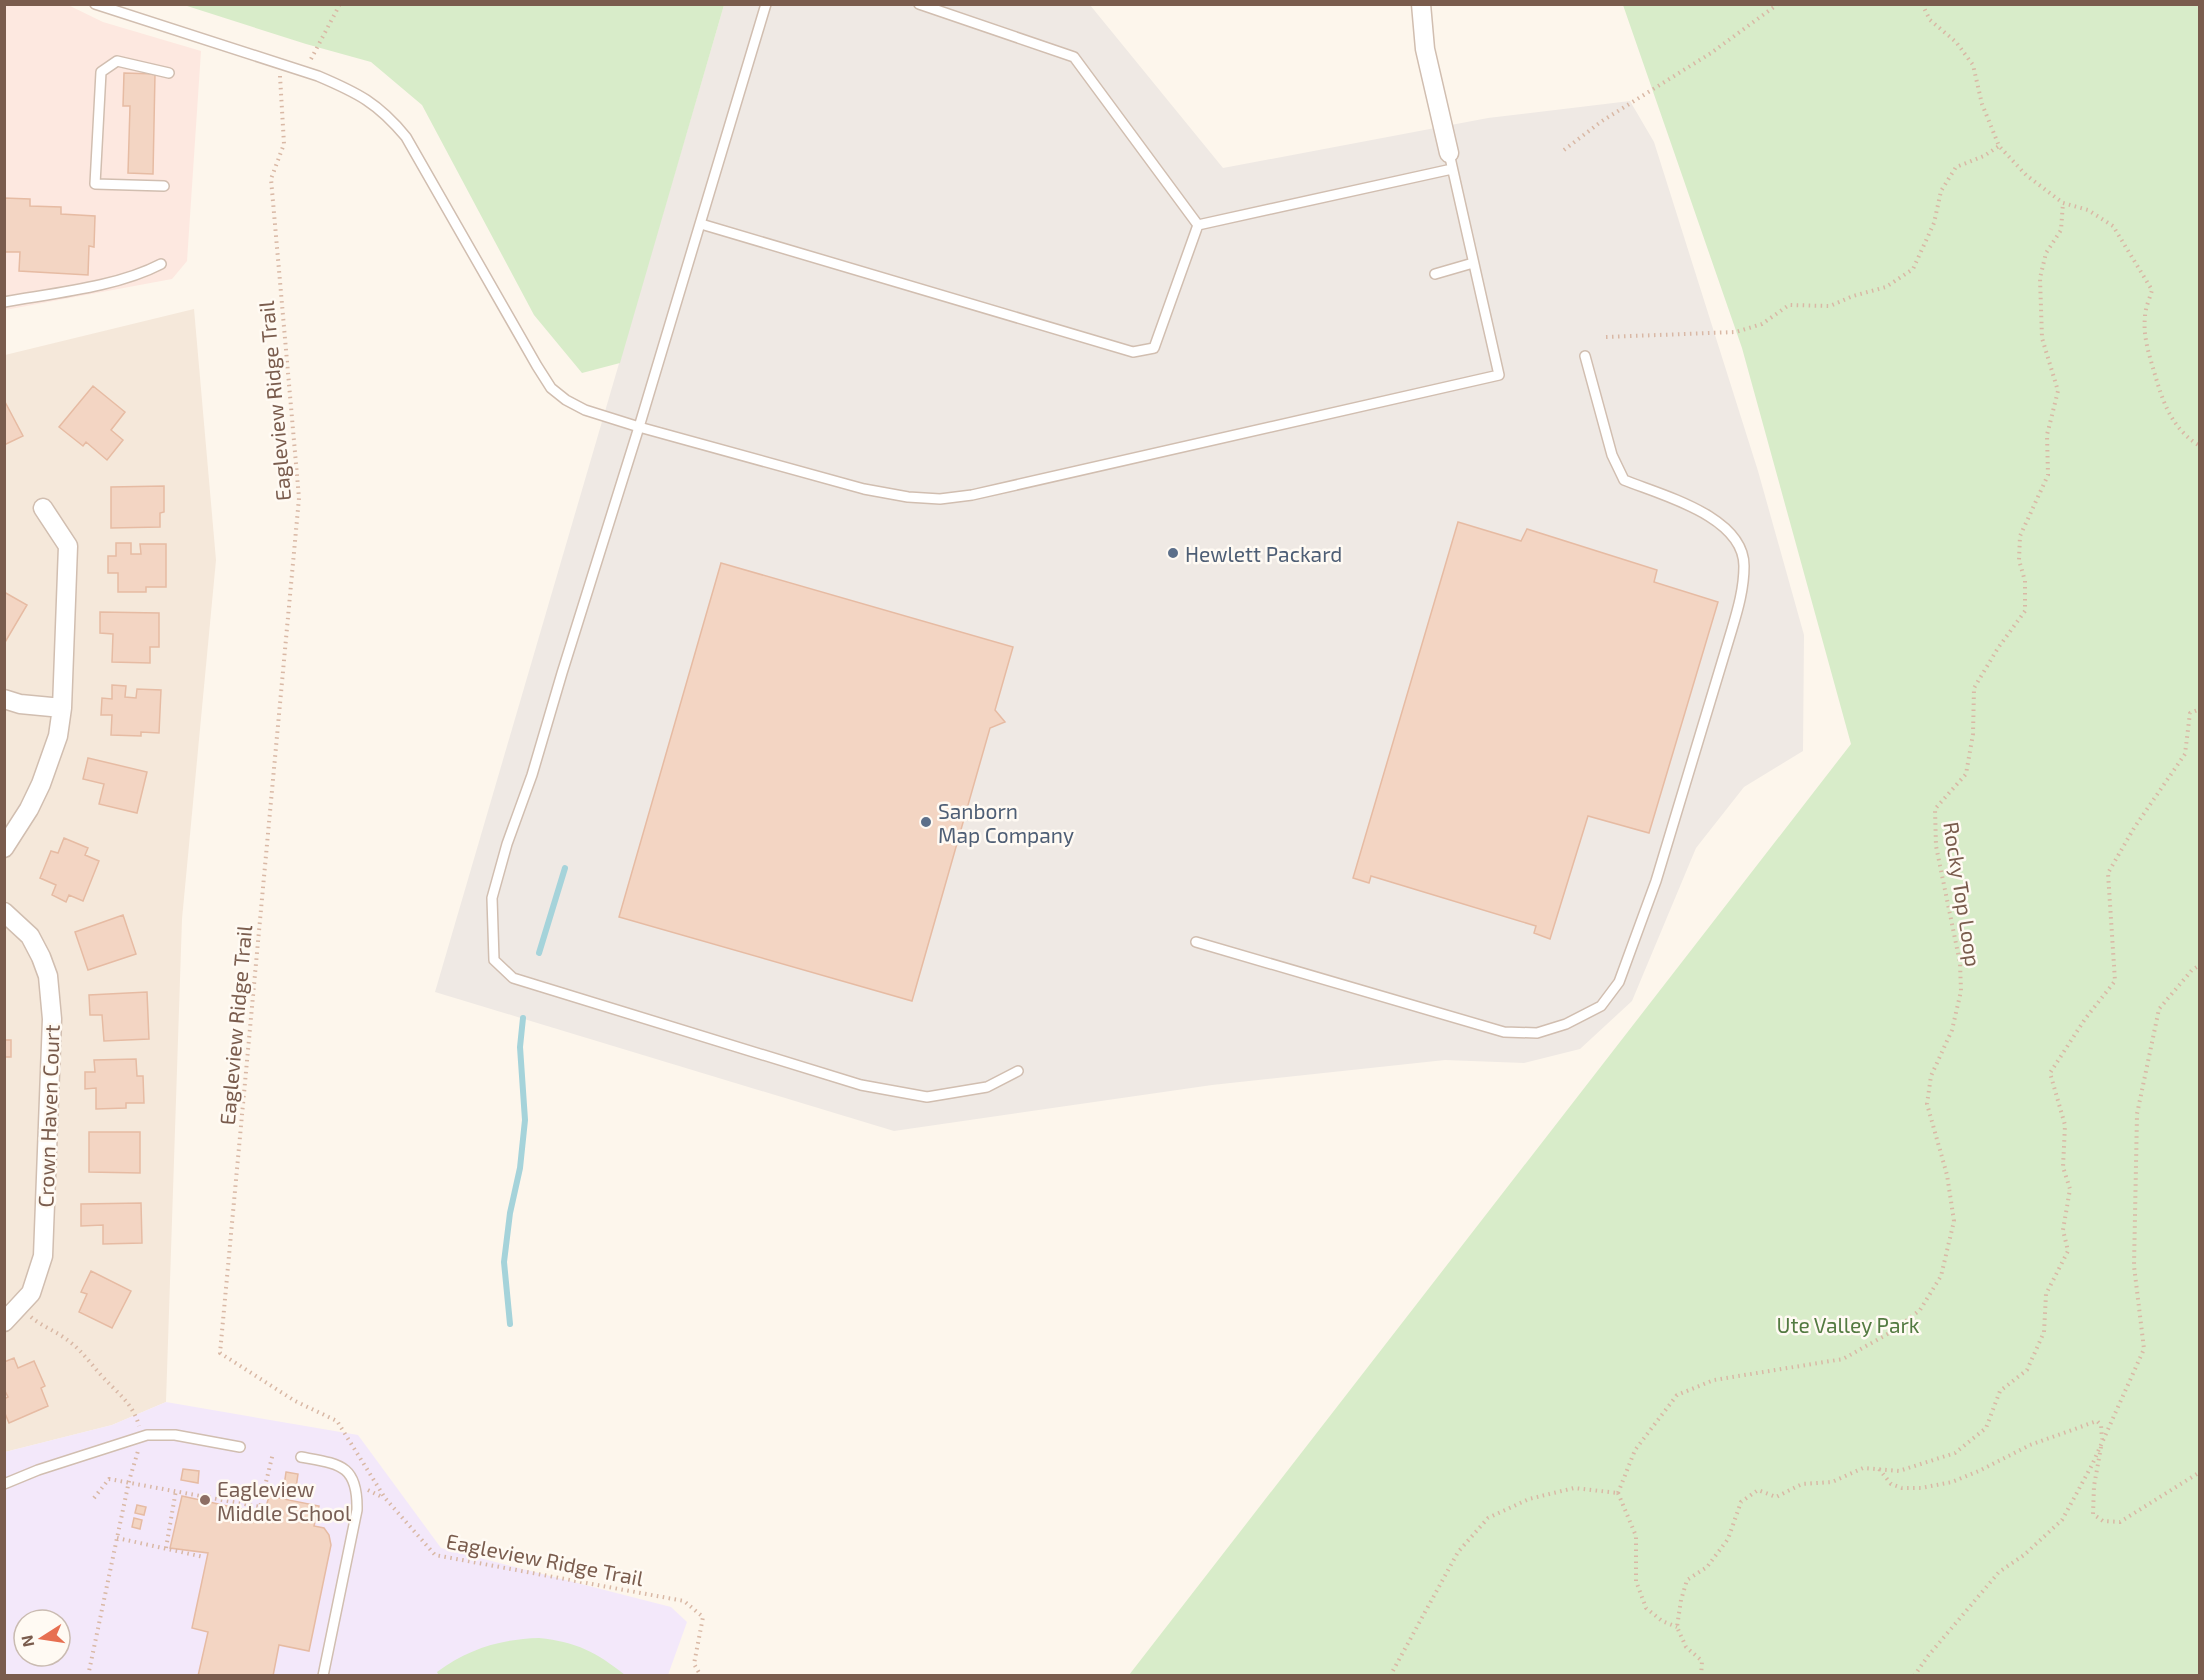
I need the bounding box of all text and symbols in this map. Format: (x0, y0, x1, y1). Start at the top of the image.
street label: Eagleview Ridge Trail (253, 299, 295, 502)
place label: Hewlett Packard (1185, 541, 1342, 566)
marker: Hewlett Packard (1166, 546, 1180, 560)
place label: Sanborn Map Company (938, 798, 1074, 847)
marker: Sanborn Map Company (919, 815, 933, 829)
street label: Rocky Top Loop (1939, 820, 1987, 968)
street label: Eagleview Ridge Trail (214, 923, 256, 1126)
street label: Crown Haven Court (32, 1024, 64, 1208)
park label: Ute Valley Park (1776, 1312, 1920, 1337)
place label: Eagleview Middle School (217, 1476, 352, 1525)
marker: Eagleview Middle School (198, 1493, 212, 1507)
street label: Eagleview Ridge Trail (444, 1528, 647, 1591)
north arrow (12, 1608, 72, 1668)
text: N (16, 1634, 37, 1649)

